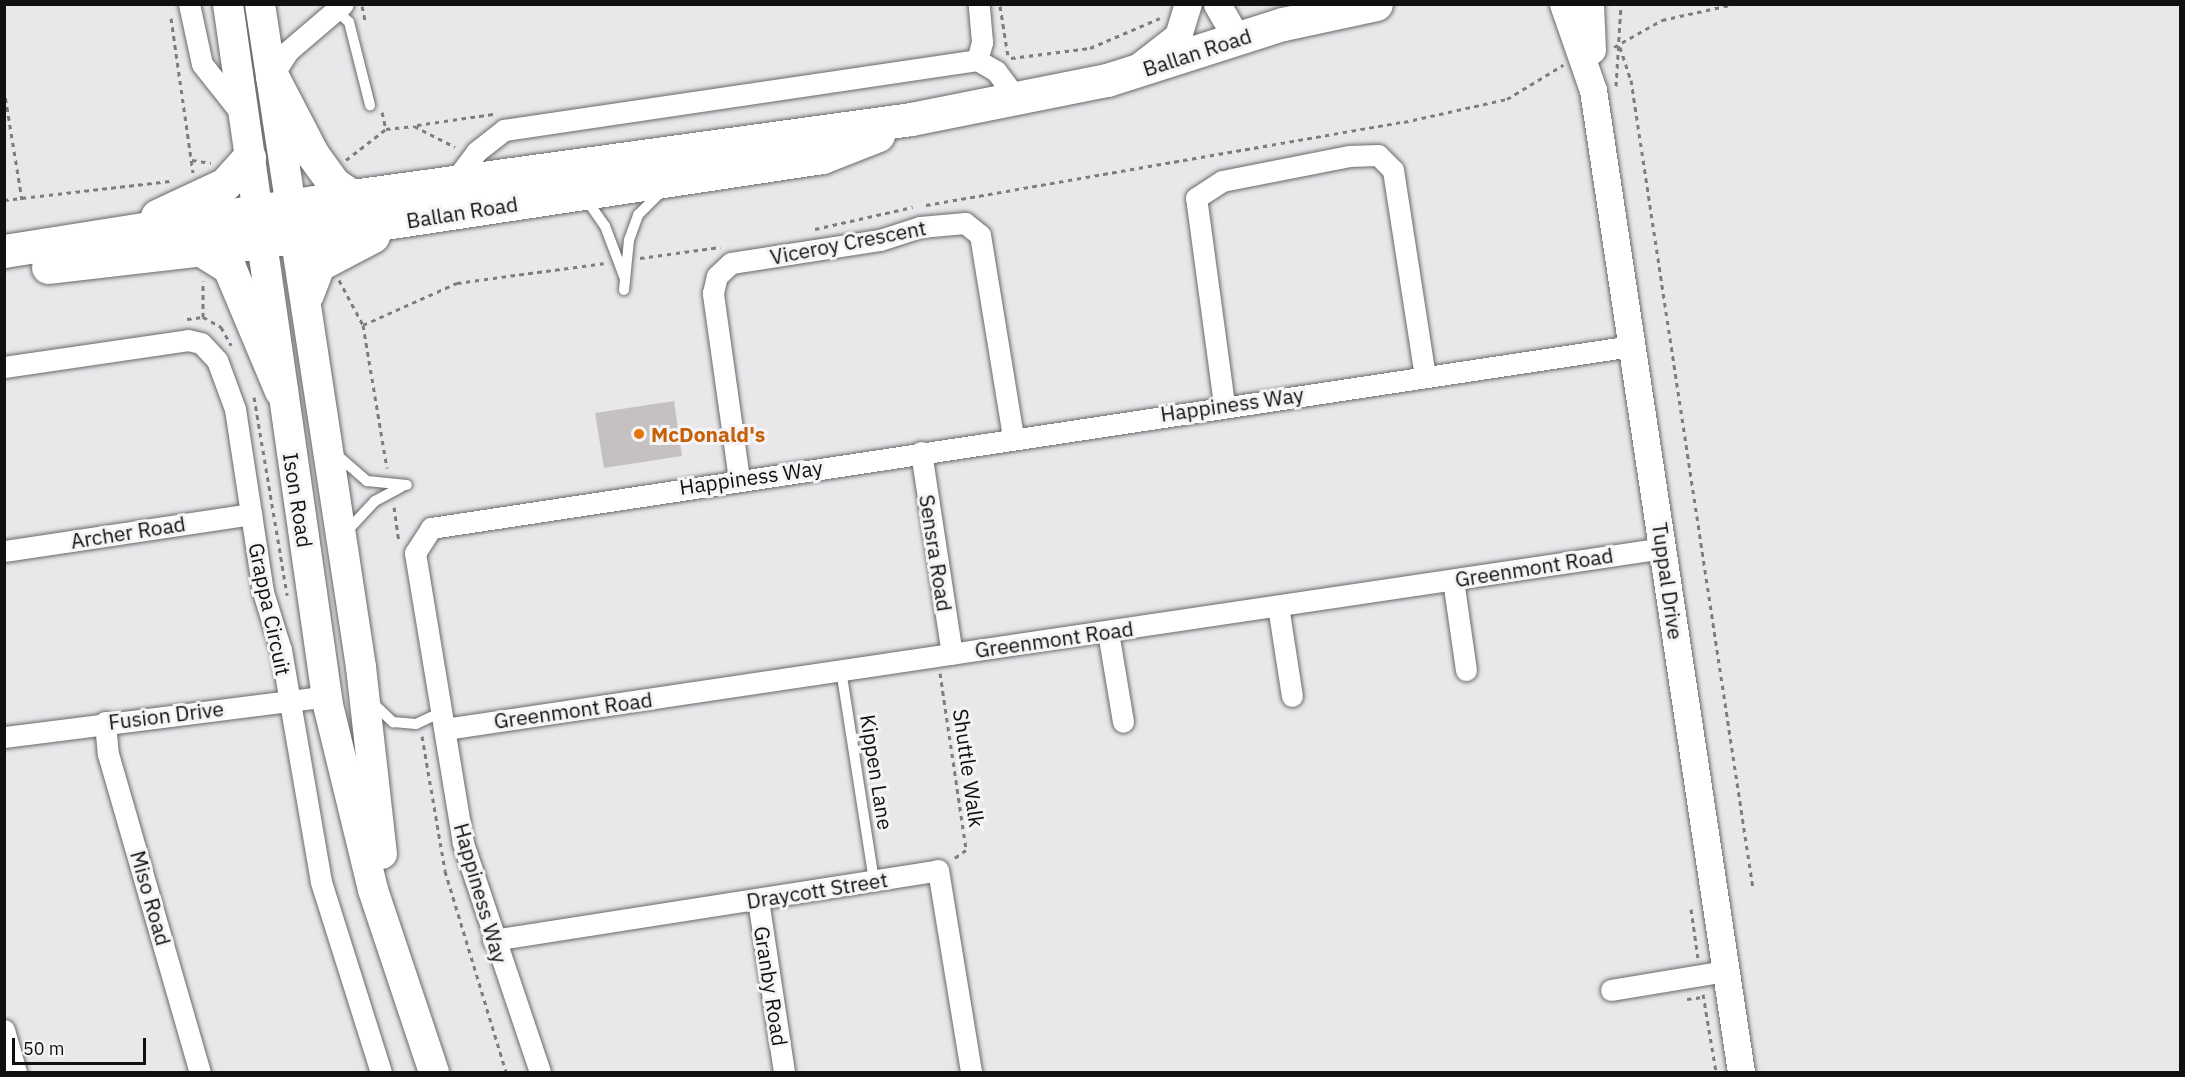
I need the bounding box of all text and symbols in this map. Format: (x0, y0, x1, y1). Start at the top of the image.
street label: Ballan Road (1140, 23, 1254, 81)
street label: Ballan Road (404, 191, 520, 233)
street label: Viceroy Crescent (768, 215, 928, 269)
street label: Happiness Way (1159, 381, 1305, 427)
place label: McDonald's (651, 421, 765, 447)
marker: McDonald's (632, 427, 646, 441)
street label: Ison Road (278, 451, 318, 549)
street label: Happiness Way (678, 454, 824, 500)
street label: Sensra Road (914, 493, 958, 613)
street label: Archer Road (69, 510, 187, 554)
street label: Tuppal Drive (1647, 521, 1689, 641)
street label: Grappa Circuit (244, 540, 296, 678)
street label: Greenmont Road (1453, 542, 1615, 592)
street label: Greenmont Road (973, 615, 1135, 663)
street label: Greenmont Road (492, 686, 654, 734)
street label: Fusion Drive (107, 695, 225, 735)
street label: Shuttle Walk (948, 707, 990, 829)
street label: Kippen Lane (855, 712, 899, 832)
street label: Happiness Way (449, 820, 513, 966)
street label: Miso Road (125, 848, 177, 948)
street label: Draycott Street (745, 866, 889, 914)
street label: Granby Road (749, 924, 793, 1048)
scale bar (15, 1026, 148, 1064)
text: 50 m (23, 1037, 65, 1060)

